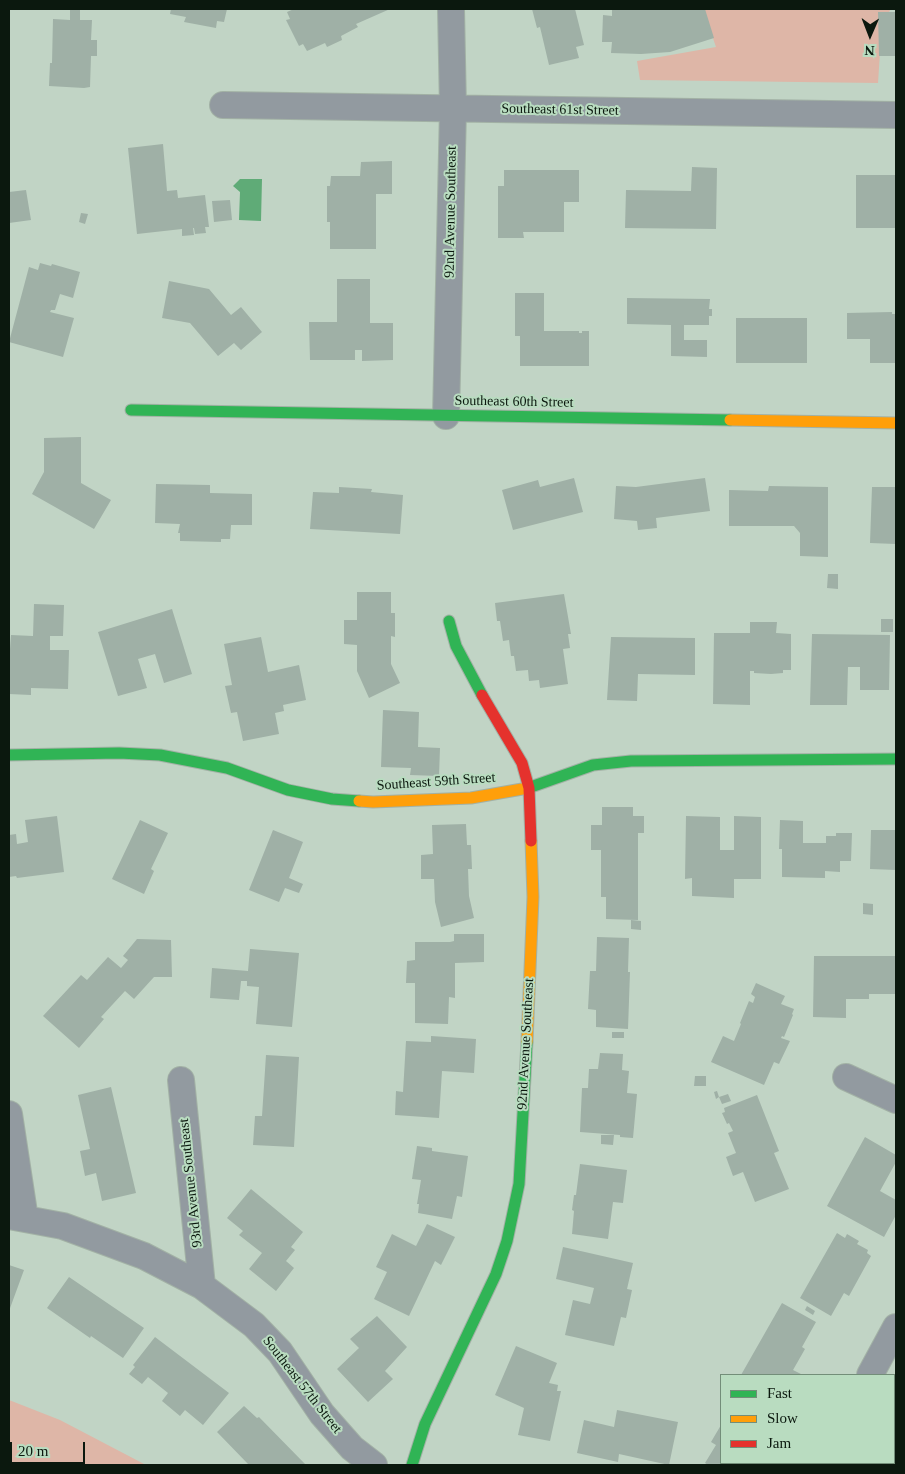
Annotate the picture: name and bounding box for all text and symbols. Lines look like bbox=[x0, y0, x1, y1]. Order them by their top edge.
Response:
north arrow bbox=[845, 10, 895, 60]
text: N bbox=[865, 43, 875, 58]
street label: Southeast 61st Street bbox=[501, 101, 619, 119]
street label: 92nd Avenue Southeast bbox=[441, 146, 461, 278]
street label: Southeast 60th Street bbox=[454, 393, 574, 411]
street label: Southeast 59th Street bbox=[376, 769, 496, 795]
street label: 92nd Avenue Southeast bbox=[514, 978, 538, 1110]
street label: 93rd Avenue Southeast bbox=[176, 1118, 206, 1248]
street label: Southeast 57th Street bbox=[259, 1333, 345, 1437]
legend bbox=[720, 1374, 895, 1464]
text: Fast bbox=[767, 1385, 792, 1401]
text: Slow bbox=[767, 1410, 798, 1426]
scale bar bbox=[12, 1432, 88, 1464]
text: Jam bbox=[767, 1435, 791, 1451]
text: 20 m bbox=[18, 1443, 48, 1459]

